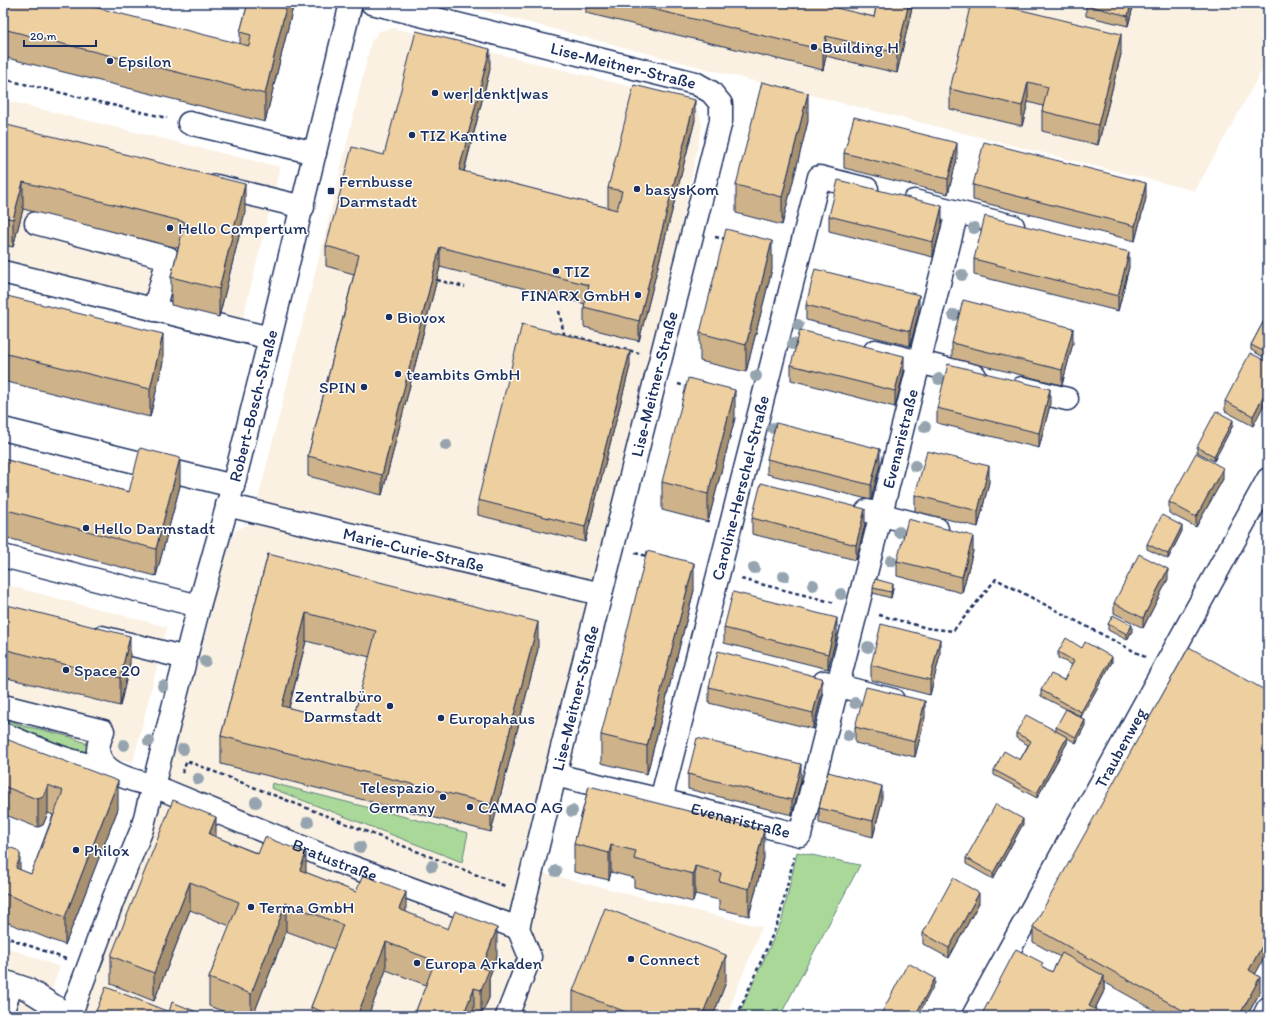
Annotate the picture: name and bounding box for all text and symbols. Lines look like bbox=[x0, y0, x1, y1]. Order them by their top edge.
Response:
scale bar bbox=[24, 22, 96, 48]
text: 20 m bbox=[30, 29, 57, 43]
place label: Building H bbox=[822, 37, 899, 57]
street label: Lise-Meitner-Straße bbox=[548, 38, 698, 93]
marker: Building H bbox=[809, 42, 819, 52]
place label: Epsilon bbox=[118, 51, 172, 71]
marker: Epsilon bbox=[105, 56, 115, 66]
place label: wer|denkt|was bbox=[443, 83, 549, 103]
marker: wer|denkt|was bbox=[430, 88, 440, 98]
place label: TIZ Kantine bbox=[420, 125, 507, 145]
marker: TIZ Kantine bbox=[407, 130, 417, 140]
place label: Fernbusse Darmstadt bbox=[339, 171, 417, 211]
place label: basysKom bbox=[645, 179, 719, 199]
marker: basysKom bbox=[632, 184, 642, 194]
marker: Fernbusse Darmstadt bbox=[326, 186, 336, 196]
place label: Hello Compertum bbox=[178, 218, 307, 238]
marker: Hello Compertum bbox=[165, 223, 175, 233]
place label: TIZ bbox=[564, 261, 590, 281]
marker: TIZ bbox=[551, 266, 561, 276]
place label: FINARX GmbH bbox=[521, 285, 630, 305]
marker: FINARX GmbH bbox=[633, 290, 643, 300]
place label: Biovox bbox=[397, 307, 446, 327]
street label: Lise-Meitner-Straße bbox=[626, 309, 682, 459]
marker: Biovox bbox=[384, 312, 394, 322]
street label: Robert-Bosch-Straße bbox=[224, 328, 282, 484]
place label: teambits GmbH bbox=[406, 364, 520, 384]
marker: teambits GmbH bbox=[393, 369, 403, 379]
place label: SPIN bbox=[319, 377, 356, 397]
marker: SPIN bbox=[359, 382, 369, 392]
street label: Evenaristraße bbox=[878, 387, 922, 490]
street label: Caroline-Herschel-Straße bbox=[707, 393, 773, 582]
place label: Hello Darmstadt bbox=[94, 518, 216, 538]
marker: Hello Darmstadt bbox=[81, 523, 91, 533]
street label: Marie-Curie-Straße bbox=[341, 523, 486, 576]
street label: Lise-Meitner-Straße bbox=[547, 623, 603, 773]
place label: Space 20 bbox=[74, 660, 140, 680]
marker: Space 20 bbox=[61, 665, 71, 675]
place label: Zentralbüro Darmstadt bbox=[295, 686, 382, 726]
marker: Zentralbüro Darmstadt bbox=[385, 701, 395, 711]
street label: Traubenweg bbox=[1090, 704, 1151, 791]
place label: Europahaus bbox=[449, 708, 535, 728]
marker: Europahaus bbox=[436, 713, 446, 723]
place label: Telespazio Germany bbox=[360, 777, 435, 817]
marker: Telespazio Germany bbox=[438, 792, 448, 802]
place label: CAMAO AG bbox=[478, 797, 563, 817]
street label: Evenaristraße bbox=[689, 798, 792, 842]
marker: CAMAO AG bbox=[465, 802, 475, 812]
street label: Bratustraße bbox=[289, 834, 380, 885]
place label: Philox bbox=[84, 840, 130, 860]
marker: Philox bbox=[71, 845, 81, 855]
place label: Terma GmbH bbox=[259, 897, 354, 917]
marker: Terma GmbH bbox=[246, 902, 256, 912]
place label: Connect bbox=[639, 949, 700, 969]
place label: Europa Arkaden bbox=[425, 953, 543, 973]
marker: Connect bbox=[626, 954, 636, 964]
marker: Europa Arkaden bbox=[412, 958, 422, 968]

